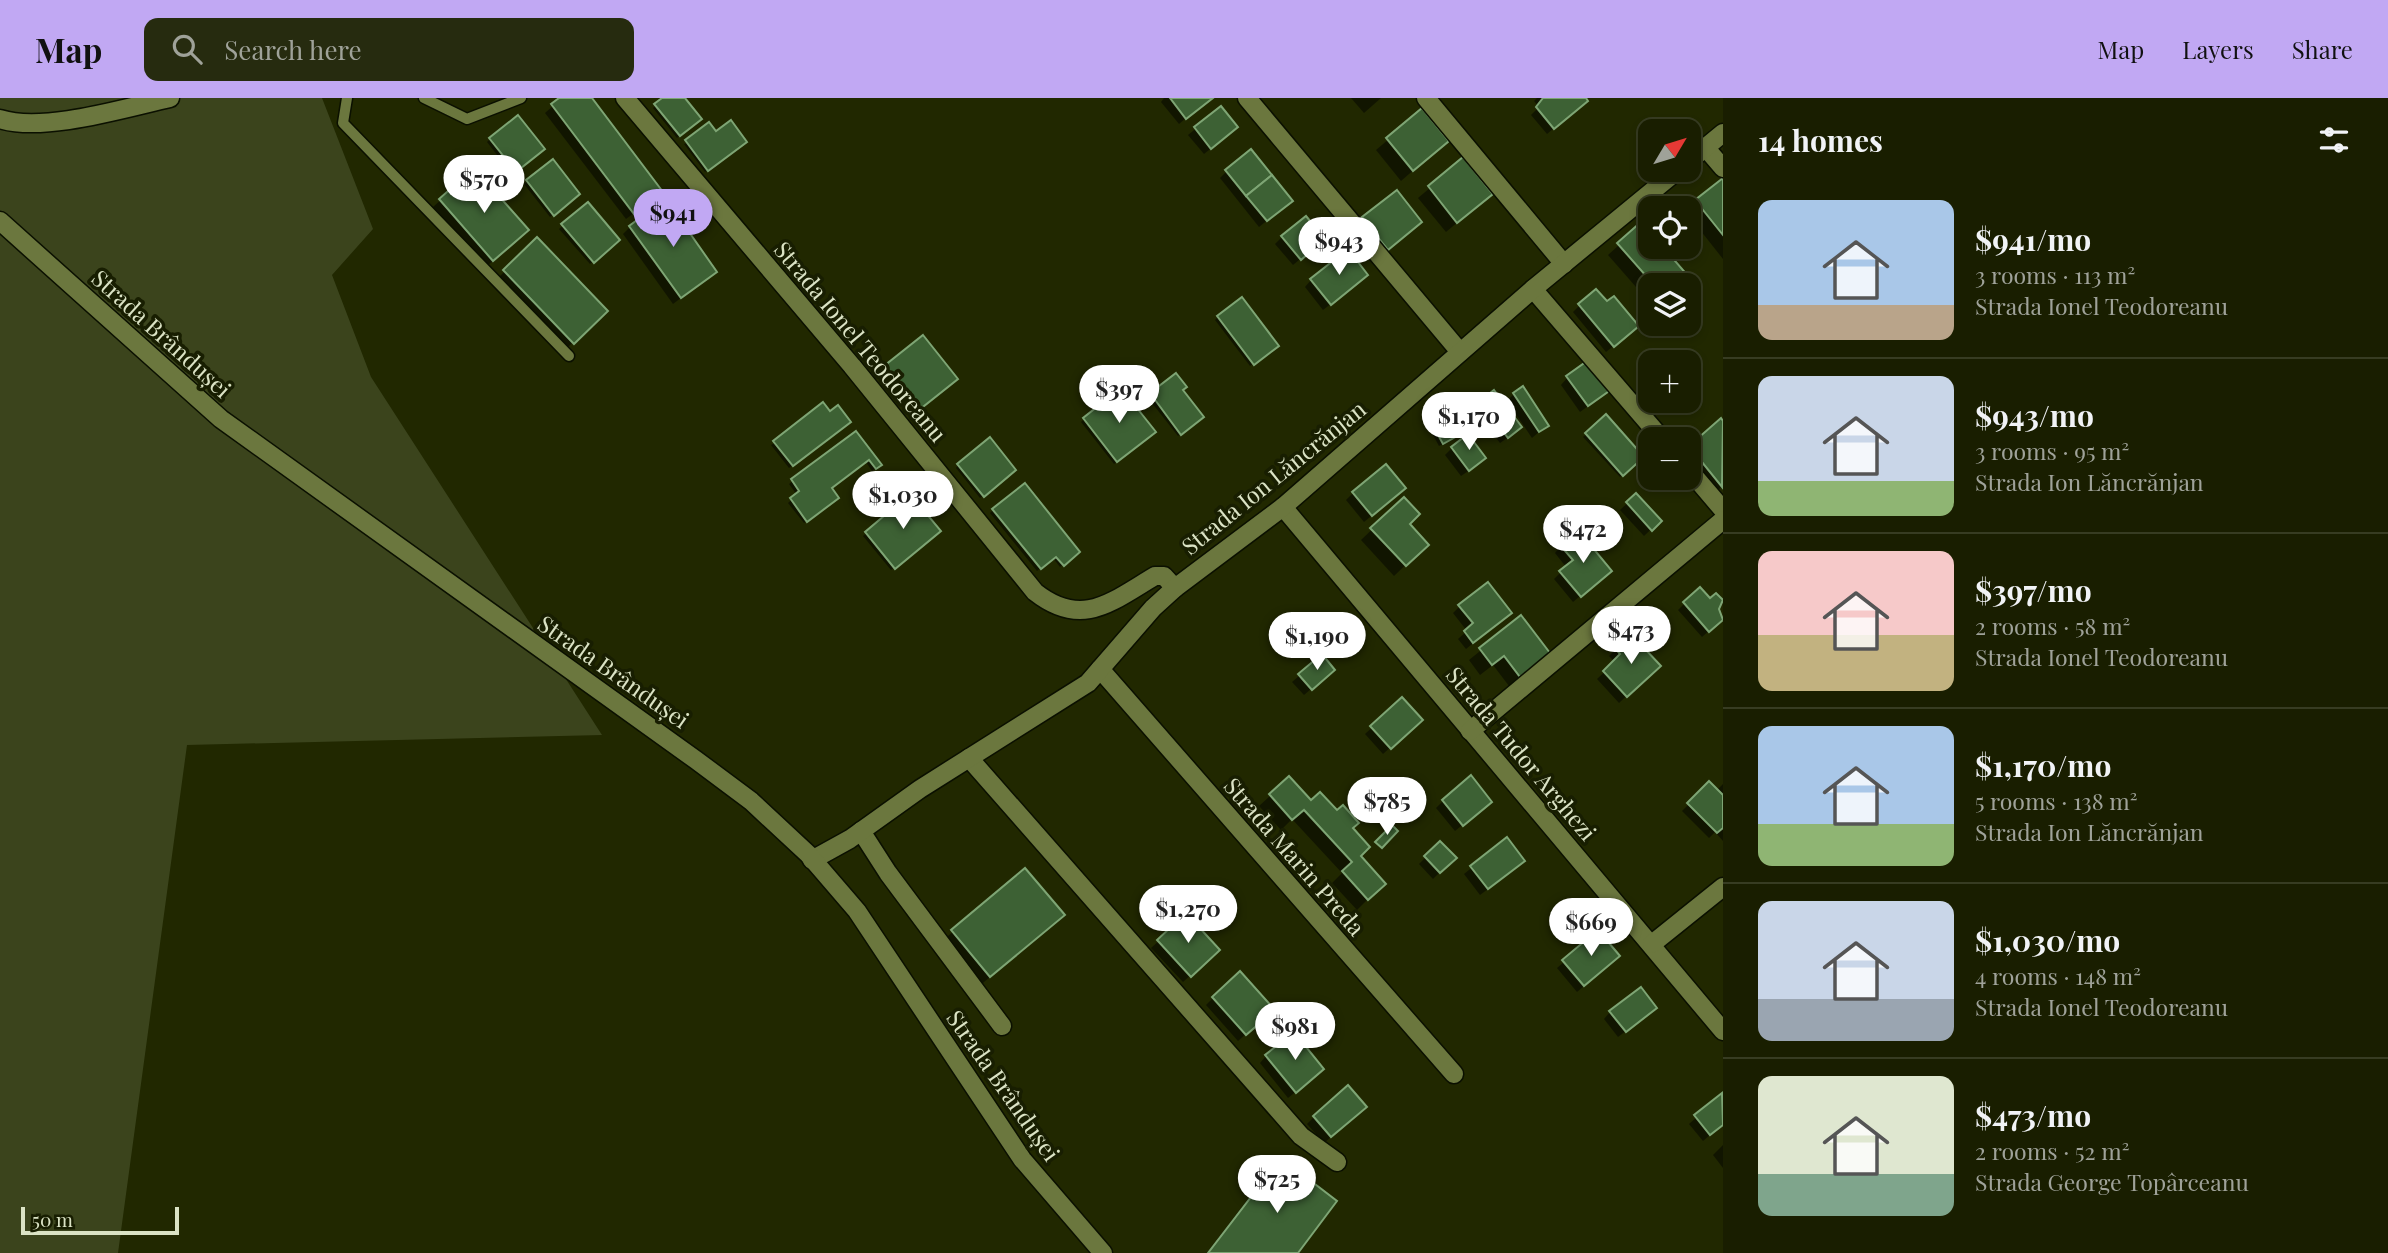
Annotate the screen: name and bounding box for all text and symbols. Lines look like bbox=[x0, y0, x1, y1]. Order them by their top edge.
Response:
search box bbox=[144, 18, 634, 81]
text: Map bbox=[35, 27, 102, 71]
icon: search bbox=[168, 30, 206, 68]
text: Search here bbox=[224, 32, 362, 67]
text: Map bbox=[2098, 33, 2144, 65]
text: Layers bbox=[2182, 33, 2254, 65]
text: Share bbox=[2292, 33, 2353, 65]
north arrow bbox=[1638, 119, 1701, 182]
map controls bbox=[1638, 119, 1701, 490]
text: 14 homes bbox=[1758, 120, 1883, 160]
icon: filters bbox=[2315, 121, 2353, 159]
pin: $570 bbox=[443, 156, 525, 215]
text: $570 bbox=[459, 162, 509, 193]
pin: $941 bbox=[632, 190, 714, 249]
text: $941 bbox=[650, 196, 696, 227]
button: locate bbox=[1638, 196, 1701, 259]
pin: $943 bbox=[1298, 218, 1380, 277]
text: $941/mo bbox=[1975, 219, 2091, 259]
text: $943 bbox=[1315, 224, 1363, 255]
icon: home bbox=[1814, 228, 1898, 312]
street label: Strada Ionel Teodoreanu bbox=[768, 234, 954, 448]
text: 3 rooms · 113 m² bbox=[1975, 259, 2135, 290]
street label: Strada Brândușei bbox=[86, 262, 239, 404]
button: layers bbox=[1638, 273, 1701, 336]
text: Strada Ionel Teodoreanu bbox=[1975, 290, 2228, 321]
button: + bbox=[1638, 350, 1701, 413]
pin: $397 bbox=[1078, 366, 1160, 425]
text: $397 bbox=[1095, 372, 1143, 403]
pin: $1,170 bbox=[1412, 392, 1526, 452]
street label: Strada Ion Lăncrănjan bbox=[1174, 393, 1372, 561]
text: $943/mo bbox=[1975, 395, 2094, 435]
text: $1,170 bbox=[1438, 399, 1500, 430]
icon: home bbox=[1814, 404, 1898, 488]
button: − bbox=[1638, 427, 1701, 490]
text: 3 rooms · 95 m² bbox=[1975, 435, 2129, 466]
text: Strada Ion Lăncrănjan bbox=[1975, 466, 2204, 497]
pin: $1,030 bbox=[846, 472, 960, 531]
text: $1,030 bbox=[868, 478, 938, 509]
pin: $472 bbox=[1542, 505, 1624, 565]
text: $472 bbox=[1559, 512, 1607, 543]
text: $397/mo bbox=[1975, 570, 2092, 610]
icon: home bbox=[1814, 579, 1898, 663]
pin: $473 bbox=[1590, 606, 1672, 666]
street label: Strada Brândușei bbox=[532, 607, 696, 735]
text: 2 rooms · 58 m² bbox=[1975, 610, 2130, 641]
pin: $1,190 bbox=[1260, 612, 1374, 672]
text: $473 bbox=[1608, 613, 1654, 644]
text: $1,190 bbox=[1285, 619, 1349, 650]
text: Strada Ionel Teodoreanu bbox=[1975, 641, 2228, 672]
street label: Strada Tudor Arghezi bbox=[1440, 659, 1604, 847]
text: $1,170/mo bbox=[1975, 745, 2111, 785]
icon: home bbox=[1814, 754, 1898, 838]
street label: Strada Marin Preda bbox=[1218, 770, 1373, 942]
pin: $785 bbox=[1346, 778, 1428, 837]
text: $785 bbox=[1363, 784, 1411, 815]
text: 5 rooms · 138 m² bbox=[1975, 785, 2138, 816]
text: Strada Ion Lăncrănjan bbox=[1975, 816, 2204, 847]
pin: $1,270 bbox=[1131, 886, 1245, 945]
text: $1,270 bbox=[1155, 892, 1221, 923]
pin: $669 bbox=[1550, 898, 1632, 958]
text: $669 bbox=[1565, 905, 1617, 936]
text: $1,030/mo bbox=[1975, 920, 2120, 960]
icon: home bbox=[1814, 929, 1898, 1013]
text: 4 rooms · 148 m² bbox=[1975, 960, 2141, 991]
text: Strada Ionel Teodoreanu bbox=[1975, 991, 2228, 1022]
pin: $981 bbox=[1254, 1002, 1336, 1062]
street label: Strada Brândușei bbox=[940, 1003, 1068, 1167]
text: $981 bbox=[1271, 1009, 1319, 1040]
text: $473/mo bbox=[1975, 1095, 2091, 1135]
icon: home bbox=[1814, 1104, 1898, 1188]
text: 2 rooms · 52 m² bbox=[1975, 1135, 2129, 1166]
pin: $725 bbox=[1236, 1156, 1318, 1215]
text: $725 bbox=[1254, 1162, 1300, 1193]
text: Strada George Topârceanu bbox=[1975, 1166, 2249, 1197]
scale bar bbox=[21, 1204, 178, 1236]
text: 50 m bbox=[32, 1206, 73, 1232]

